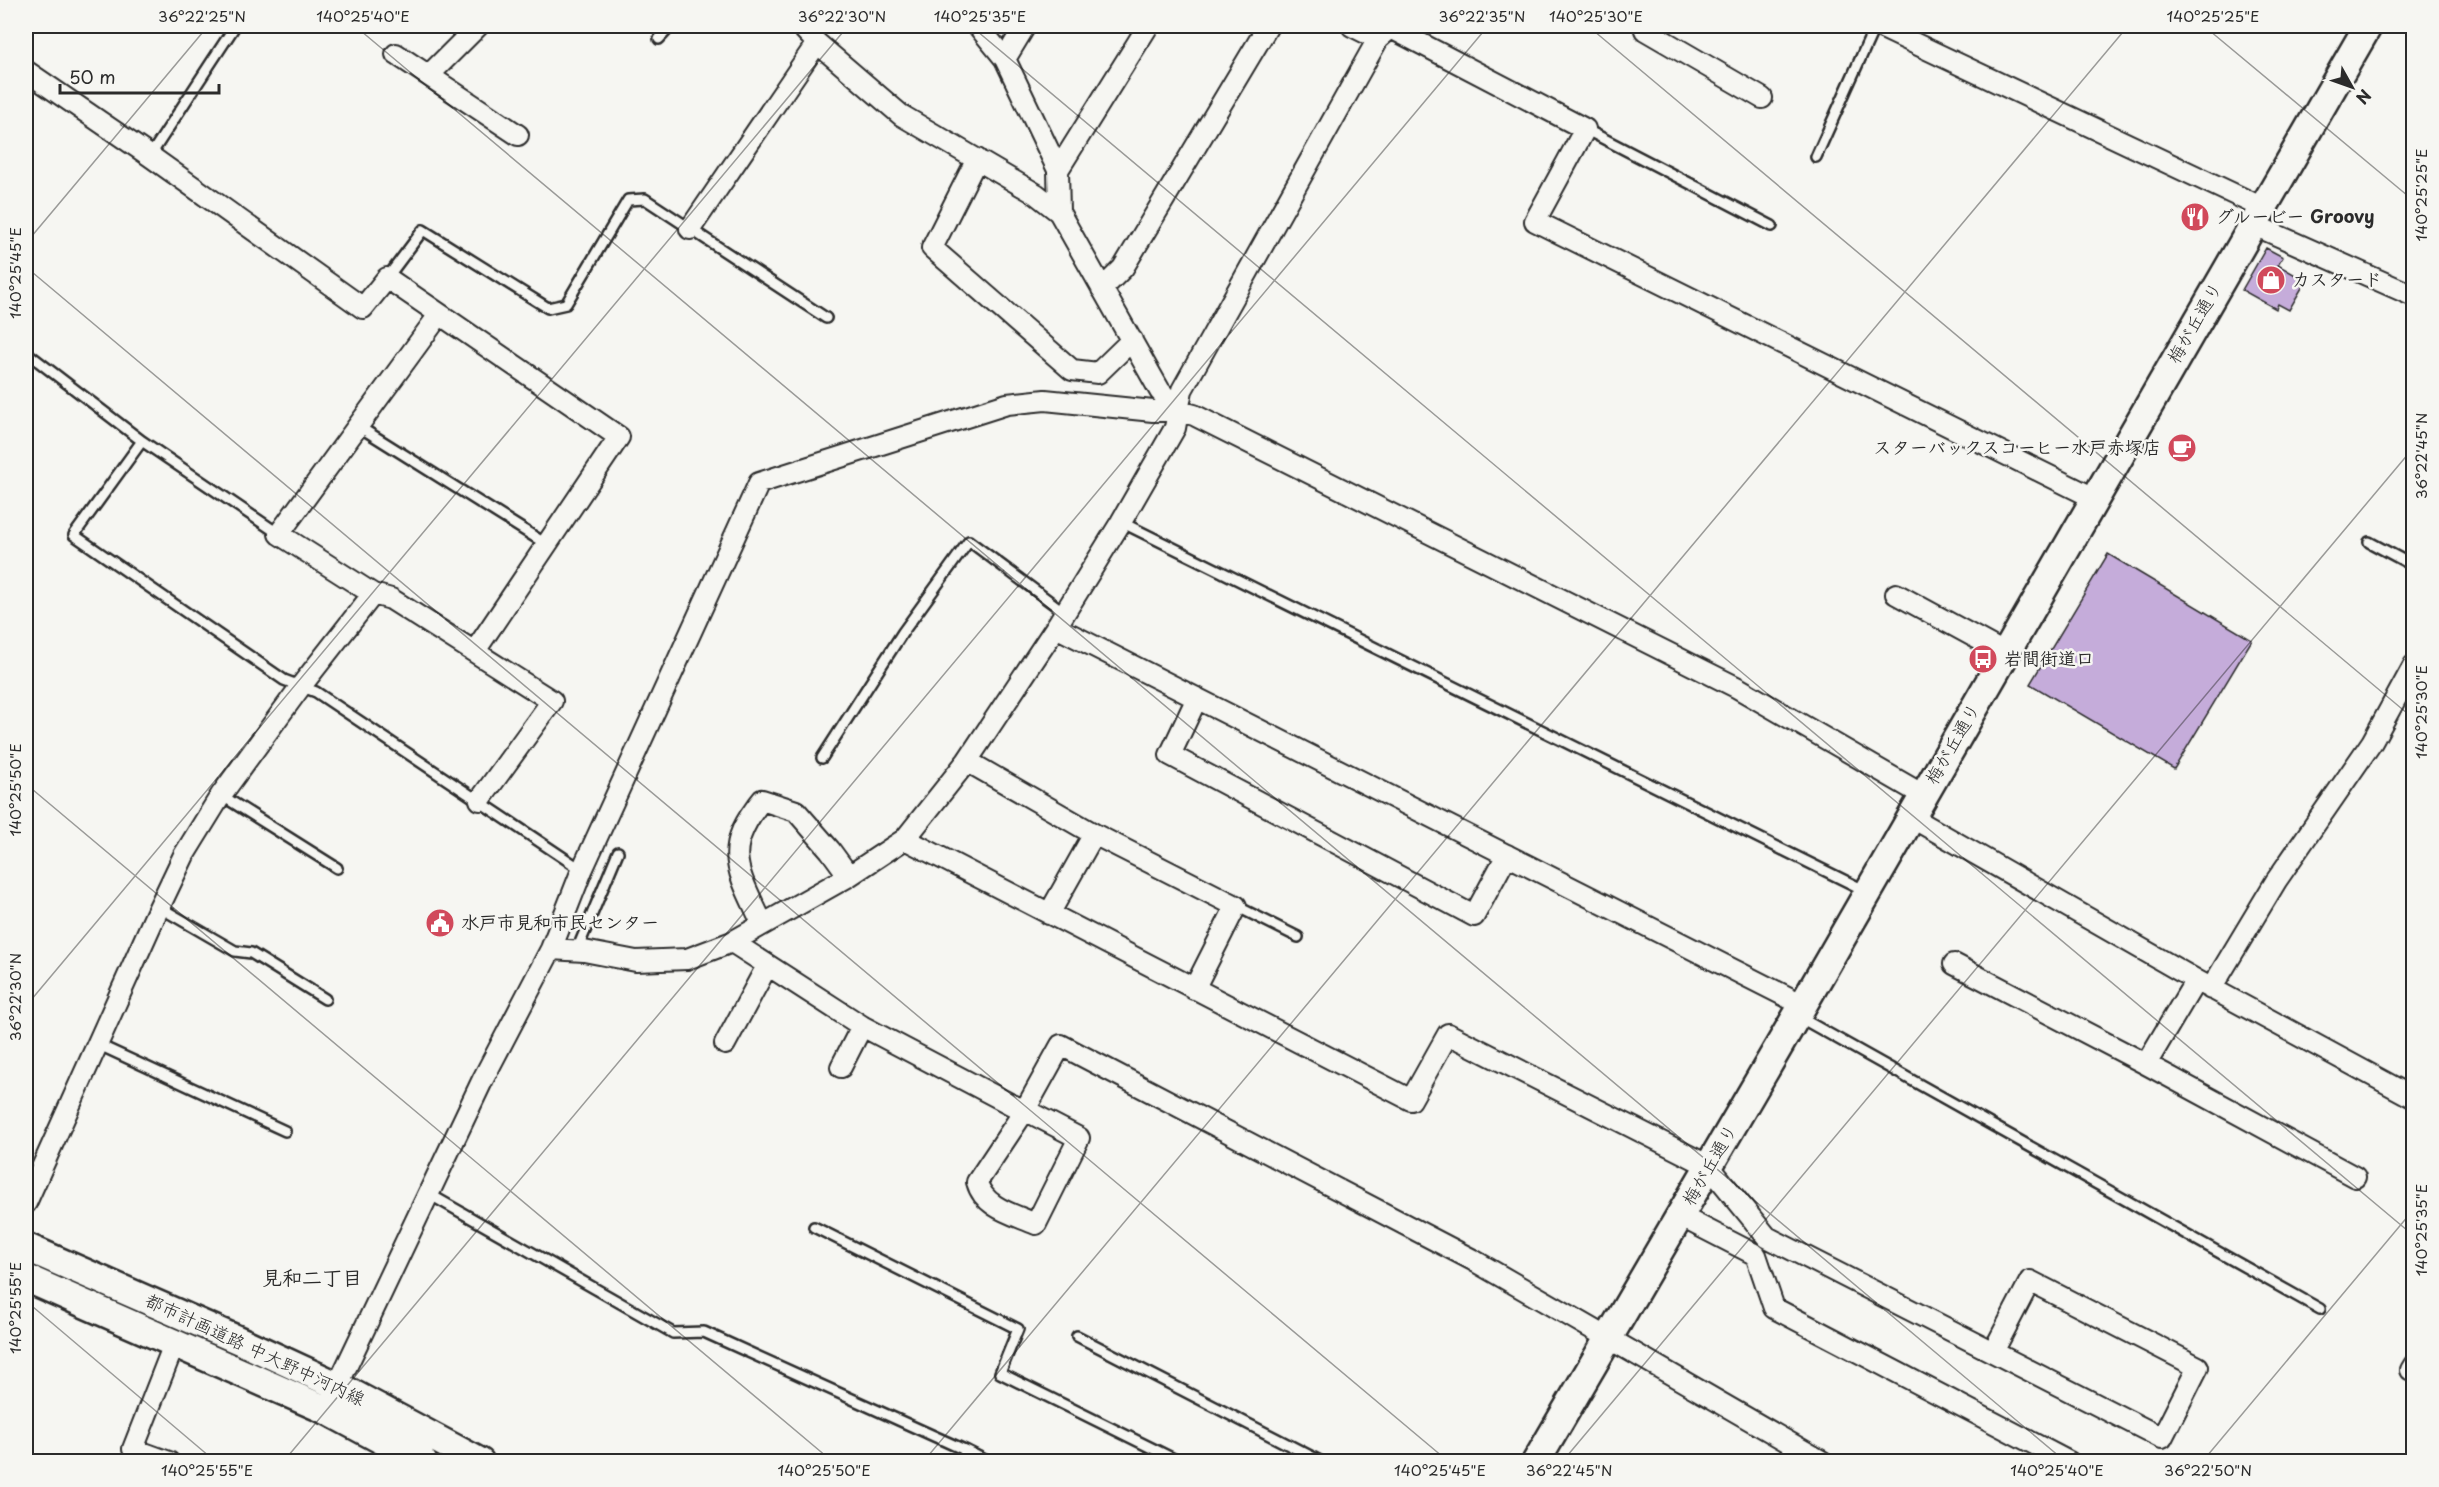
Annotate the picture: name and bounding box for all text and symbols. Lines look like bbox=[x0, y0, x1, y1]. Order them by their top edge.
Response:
text: 36°22'25"N bbox=[158, 4, 246, 27]
text: 140°25'40"E bbox=[316, 4, 410, 27]
text: 36°22'30"N bbox=[798, 4, 886, 27]
text: 140°25'35"E bbox=[934, 4, 1026, 27]
text: 36°22'35"N bbox=[1438, 4, 1526, 27]
text: 140°25'30"E bbox=[1549, 4, 1643, 27]
text: 140°25'25"E bbox=[2166, 4, 2260, 27]
scale bar bbox=[60, 57, 219, 95]
north arrow bbox=[2322, 57, 2382, 117]
text: 50 m bbox=[69, 63, 116, 90]
text: N bbox=[2351, 85, 2378, 110]
text: 140°25'25"E bbox=[2409, 148, 2432, 242]
restaurant icon: グルービー Groovy bbox=[2179, 201, 2211, 233]
place label: グルービー Groovy bbox=[2216, 202, 2374, 229]
text: 140°25'45"E bbox=[3, 227, 26, 319]
shop icon: カスタード bbox=[2255, 264, 2287, 296]
place label: カスタード bbox=[2292, 265, 2382, 292]
street label: 梅が丘通り bbox=[2160, 277, 2228, 368]
text: 36°22'45"N bbox=[2409, 413, 2432, 499]
cafe icon: スターバックスコーヒー水戸赤塚店 bbox=[2166, 432, 2198, 464]
place label: スターバックスコーヒー水戸赤塚店 bbox=[1873, 433, 2161, 460]
bus stop icon: 岩間街道口 bbox=[1967, 643, 1999, 675]
place label: 岩間街道口 bbox=[2004, 644, 2094, 671]
text: 140°25'30"E bbox=[2409, 665, 2432, 759]
street label: 梅が丘通り bbox=[1918, 698, 1986, 789]
text: 140°25'50"E bbox=[3, 743, 26, 837]
public building icon: 水戸市見和市民センター bbox=[424, 907, 456, 939]
place label: 水戸市見和市民センター bbox=[461, 908, 659, 935]
text: 36°22'30"N bbox=[3, 953, 26, 1041]
street label: 梅が丘通り bbox=[1675, 1119, 1743, 1210]
text: 140°25'35"E bbox=[2409, 1184, 2432, 1276]
text: 140°25'55"E bbox=[3, 1262, 26, 1354]
district label: 見和二丁目 bbox=[262, 1262, 362, 1292]
street label: 都市計画道路 中大野中河内線 bbox=[141, 1286, 370, 1412]
text: 140°25'55"E bbox=[161, 1458, 253, 1481]
text: 140°25'50"E bbox=[777, 1458, 871, 1481]
text: 140°25'45"E bbox=[1394, 1458, 1486, 1481]
text: 36°22'45"N bbox=[1526, 1458, 1612, 1481]
text: 140°25'40"E bbox=[2010, 1458, 2104, 1481]
text: 36°22'50"N bbox=[2164, 1458, 2252, 1481]

